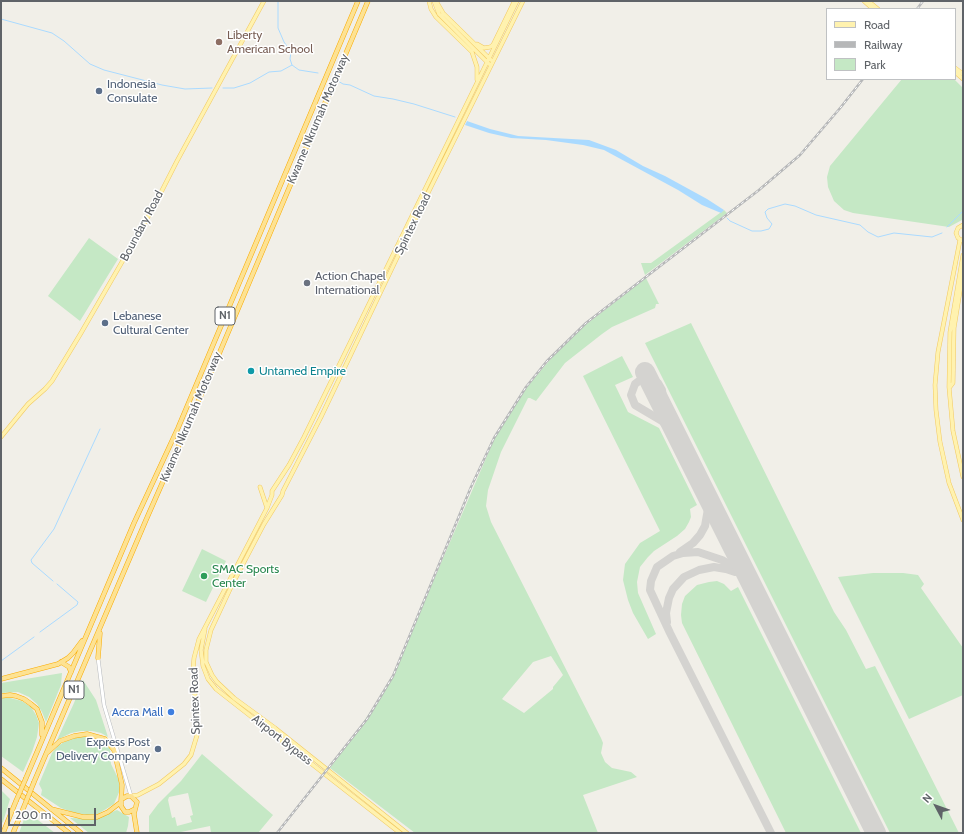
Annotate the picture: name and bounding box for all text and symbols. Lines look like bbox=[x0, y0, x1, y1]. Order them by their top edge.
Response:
legend bbox=[826, 8, 956, 80]
text: Road bbox=[864, 17, 890, 32]
place label: Liberty American School bbox=[227, 28, 313, 56]
marker: Liberty American School bbox=[214, 37, 224, 47]
text: Railway bbox=[864, 37, 902, 52]
street label: Kwame Nkrumah Motorway bbox=[284, 52, 352, 186]
text: Park bbox=[864, 57, 886, 72]
place label: Indonesia Consulate bbox=[107, 77, 157, 105]
marker: Indonesia Consulate bbox=[94, 86, 104, 96]
street label: Boundary Road bbox=[117, 188, 167, 264]
street label: Spintex Road bbox=[392, 191, 434, 257]
place label: Action Chapel International bbox=[315, 269, 386, 297]
marker: Action Chapel International bbox=[302, 278, 312, 288]
road number: N1 bbox=[215, 307, 235, 325]
place label: Lebanese Cultural Center bbox=[113, 309, 189, 337]
marker: Lebanese Cultural Center bbox=[100, 318, 110, 328]
street label: Kwame Nkrumah Motorway bbox=[157, 350, 225, 484]
place label: Untamed Empire bbox=[259, 364, 346, 378]
marker: Untamed Empire bbox=[246, 366, 256, 376]
place label: SMAC Sports Center bbox=[212, 562, 279, 590]
marker: SMAC Sports Center bbox=[199, 571, 209, 581]
street label: Spintex Road bbox=[187, 667, 203, 735]
road number: N1 bbox=[64, 681, 84, 699]
place label: Accra Mall bbox=[112, 705, 163, 719]
marker: Accra Mall bbox=[166, 707, 176, 717]
street label: Airport Bypass bbox=[249, 712, 315, 768]
place label: Express Post Delivery Company bbox=[56, 735, 150, 763]
marker: Express Post Delivery Company bbox=[153, 744, 163, 754]
north arrow bbox=[916, 786, 956, 826]
text: N bbox=[919, 791, 935, 806]
scale bar bbox=[10, 800, 98, 826]
text: 200 m bbox=[15, 807, 51, 822]

